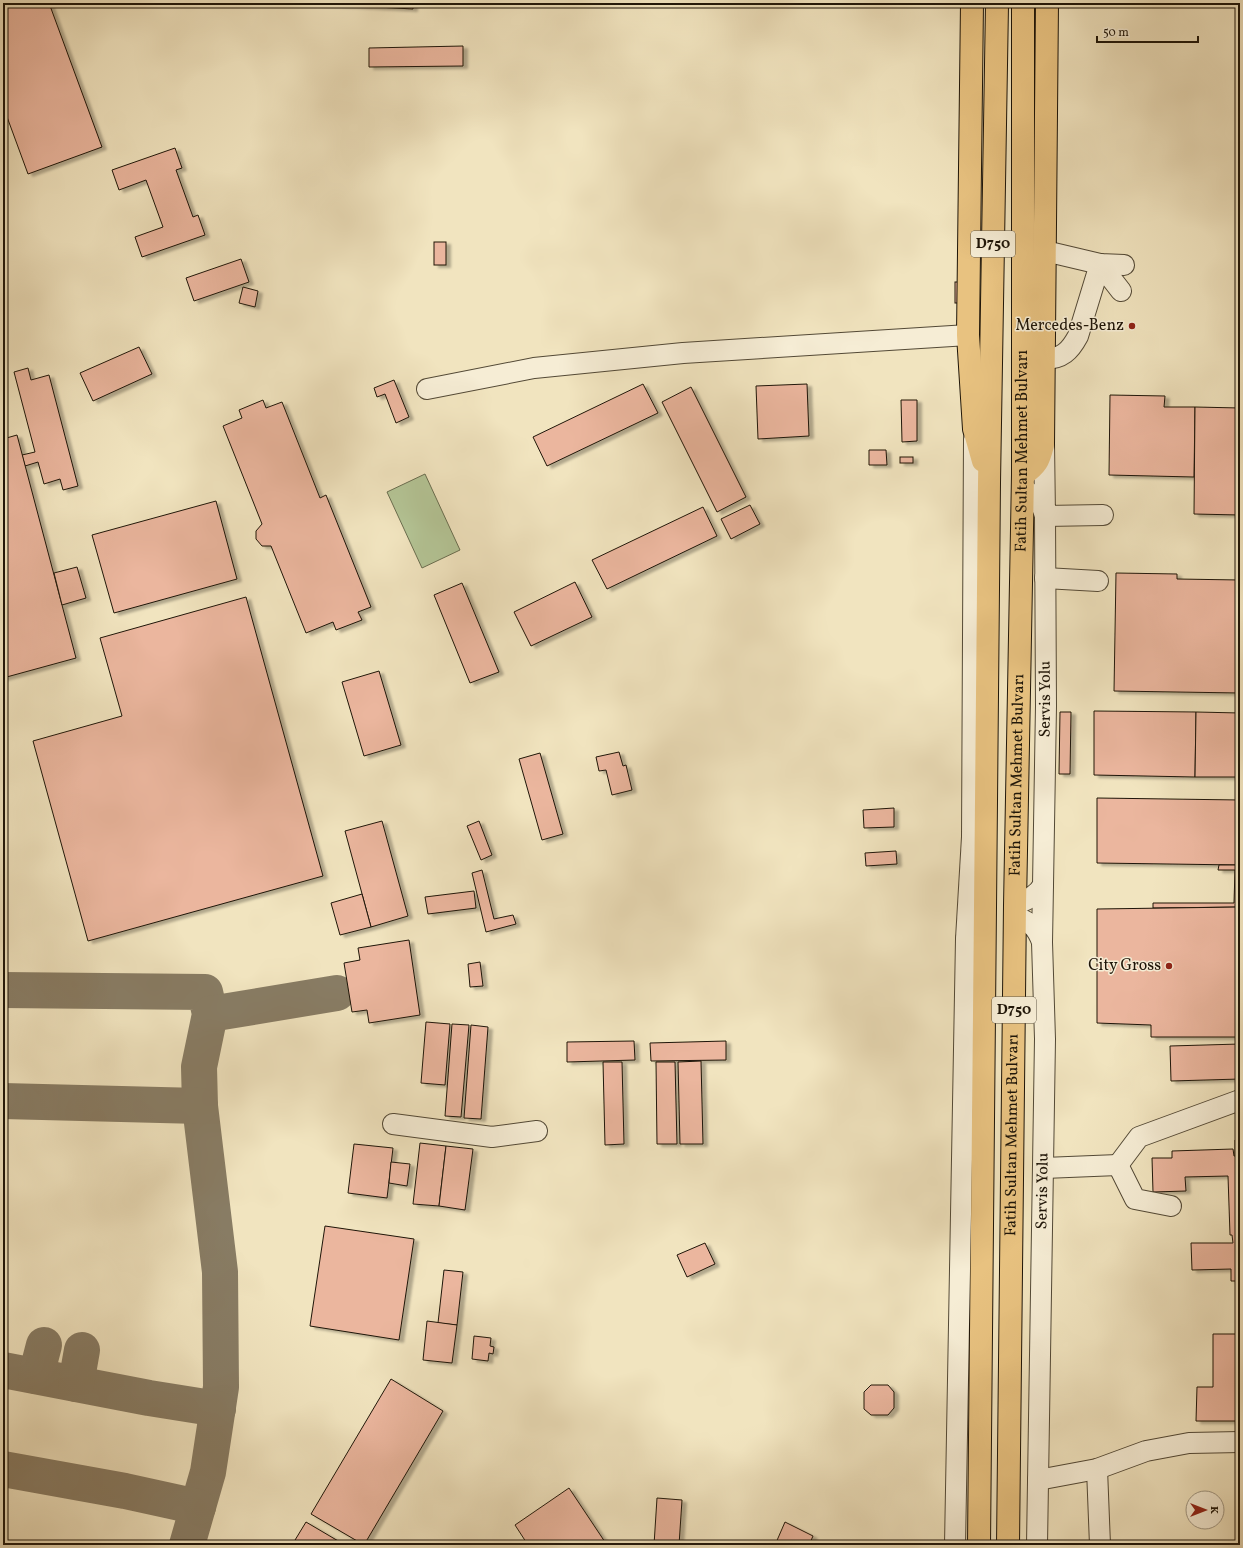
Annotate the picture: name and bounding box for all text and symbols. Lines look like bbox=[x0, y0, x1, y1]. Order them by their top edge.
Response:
scale bar bbox=[1097, 18, 1198, 44]
text: 50 m bbox=[1103, 25, 1129, 41]
road number: D750 bbox=[971, 231, 1015, 257]
place label: Mercedes-Benz bbox=[1016, 315, 1124, 337]
marker: Mercedes-Benz bbox=[1127, 321, 1137, 331]
street label: Fatih Sultan Mehmet Bulvarı bbox=[1011, 350, 1034, 552]
street label: Servis Yolu bbox=[1034, 661, 1057, 738]
street label: Fatih Sultan Mehmet Bulvarı bbox=[1005, 674, 1030, 876]
place label: City Gross bbox=[1088, 955, 1161, 977]
marker: City Gross bbox=[1164, 961, 1174, 971]
road number: D750 bbox=[992, 997, 1036, 1023]
street label: Fatih Sultan Mehmet Bulvarı bbox=[1000, 1034, 1025, 1236]
street label: Servis Yolu bbox=[1031, 1152, 1055, 1230]
north arrow bbox=[1185, 1490, 1225, 1530]
text: K bbox=[1206, 1506, 1221, 1514]

